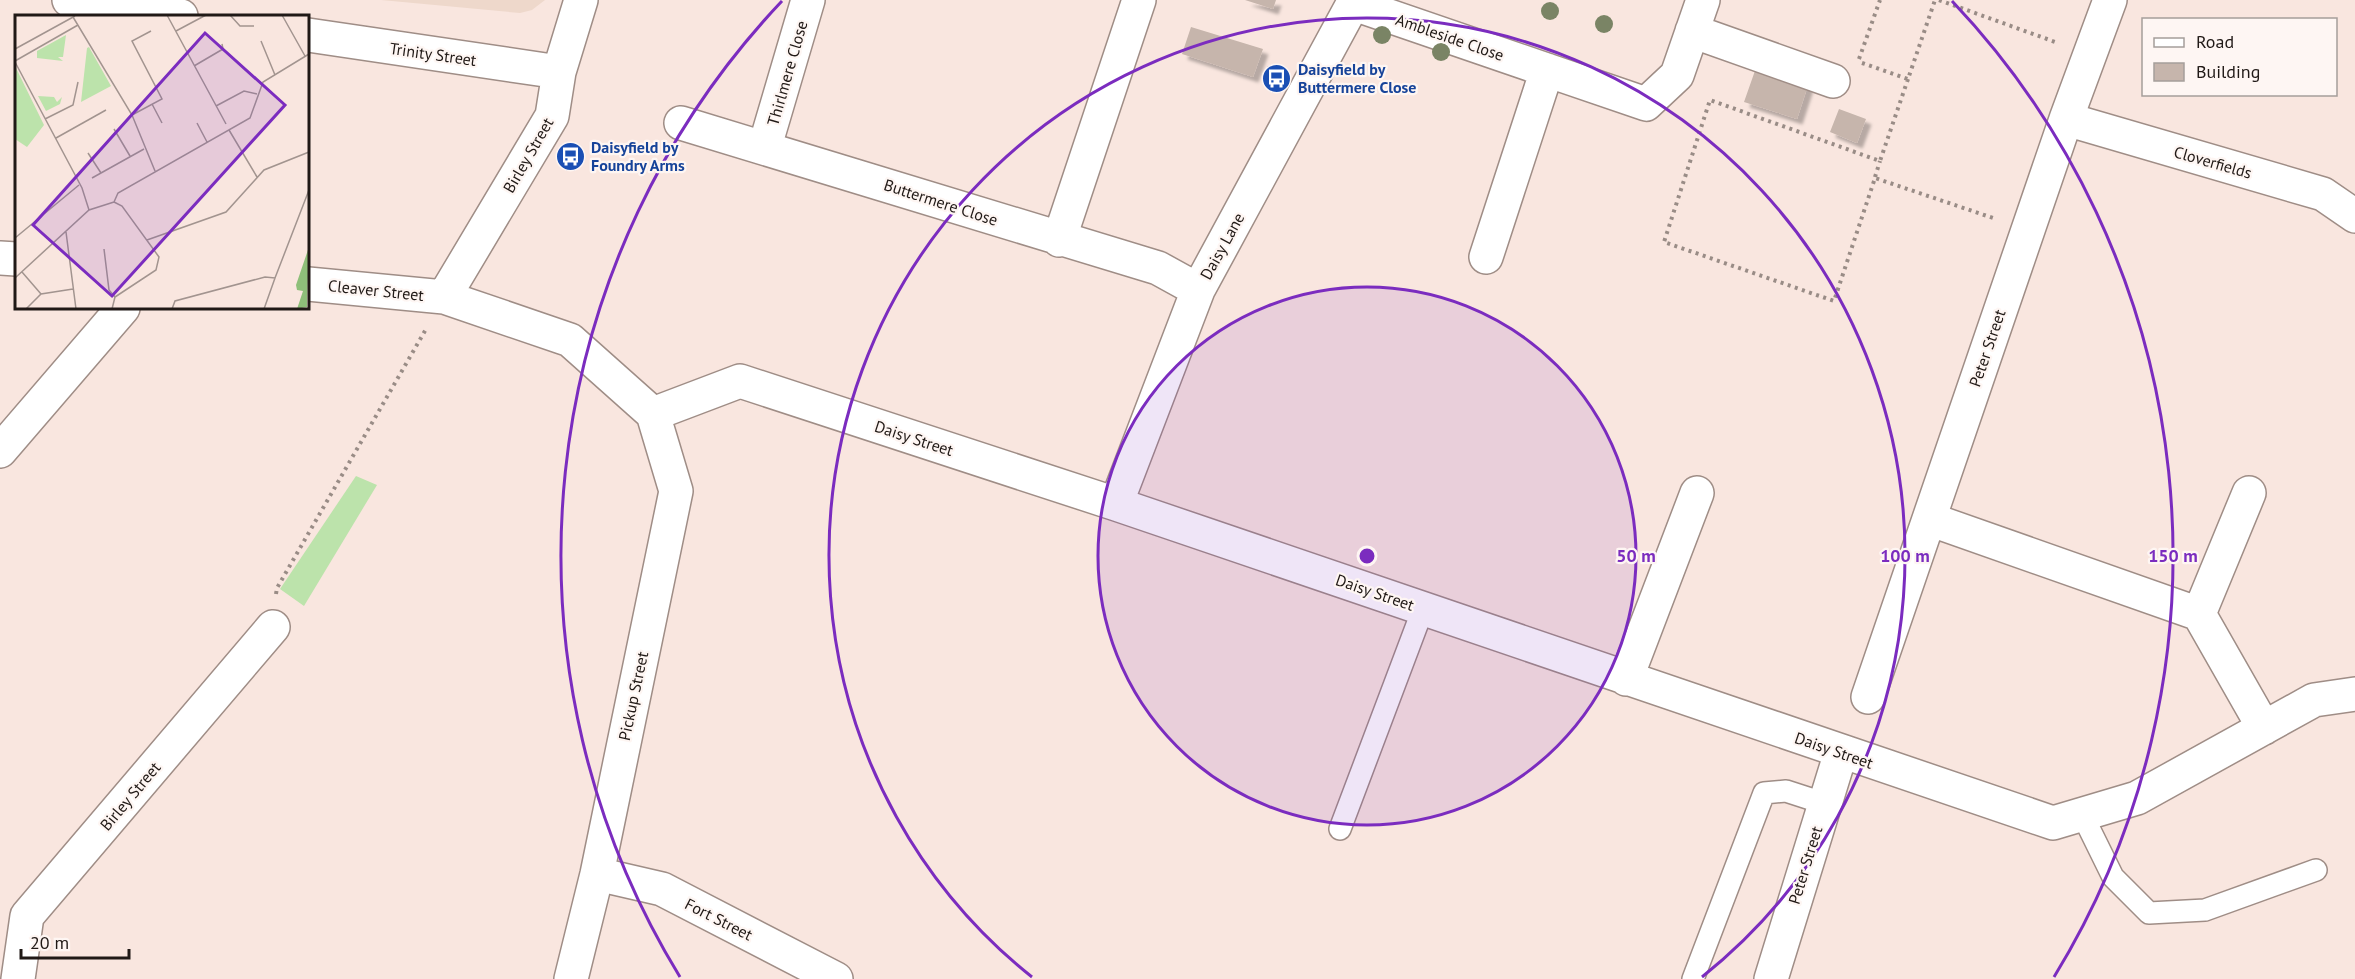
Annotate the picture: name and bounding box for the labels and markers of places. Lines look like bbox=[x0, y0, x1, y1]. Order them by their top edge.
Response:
place label: Daisyfield by Buttermere Close bbox=[1298, 59, 1417, 97]
bus stop icon: Daisyfield by Buttermere Close bbox=[1261, 62, 1293, 94]
place label: Daisyfield by Foundry Arms bbox=[591, 137, 685, 175]
bus stop icon: Daisyfield by Foundry Arms bbox=[554, 140, 586, 172]
centre of rings bbox=[1357, 546, 1377, 566]

